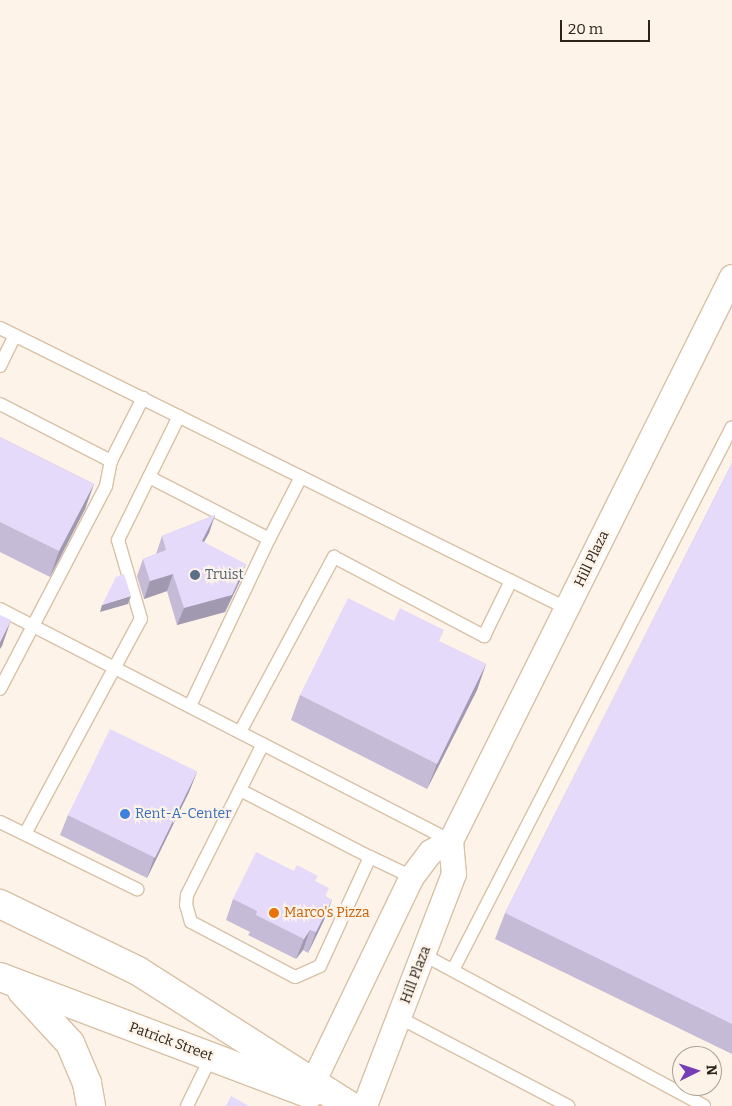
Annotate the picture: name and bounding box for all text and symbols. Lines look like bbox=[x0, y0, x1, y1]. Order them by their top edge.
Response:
scale bar bbox=[562, 10, 652, 42]
text: 20 m bbox=[568, 20, 603, 38]
street label: Hill Plaza bbox=[571, 528, 613, 590]
place label: Truist bbox=[205, 567, 244, 583]
marker: Truist bbox=[189, 569, 201, 581]
place label: Rent-A-Center bbox=[135, 806, 231, 822]
marker: Rent-A-Center bbox=[119, 808, 131, 820]
place label: Marco's Pizza bbox=[284, 905, 370, 921]
marker: Marco's Pizza bbox=[268, 907, 280, 919]
street label: Hill Plaza bbox=[397, 944, 435, 1006]
street label: Patrick Street bbox=[127, 1019, 215, 1065]
north arrow bbox=[672, 1046, 722, 1096]
text: N bbox=[703, 1064, 720, 1076]

